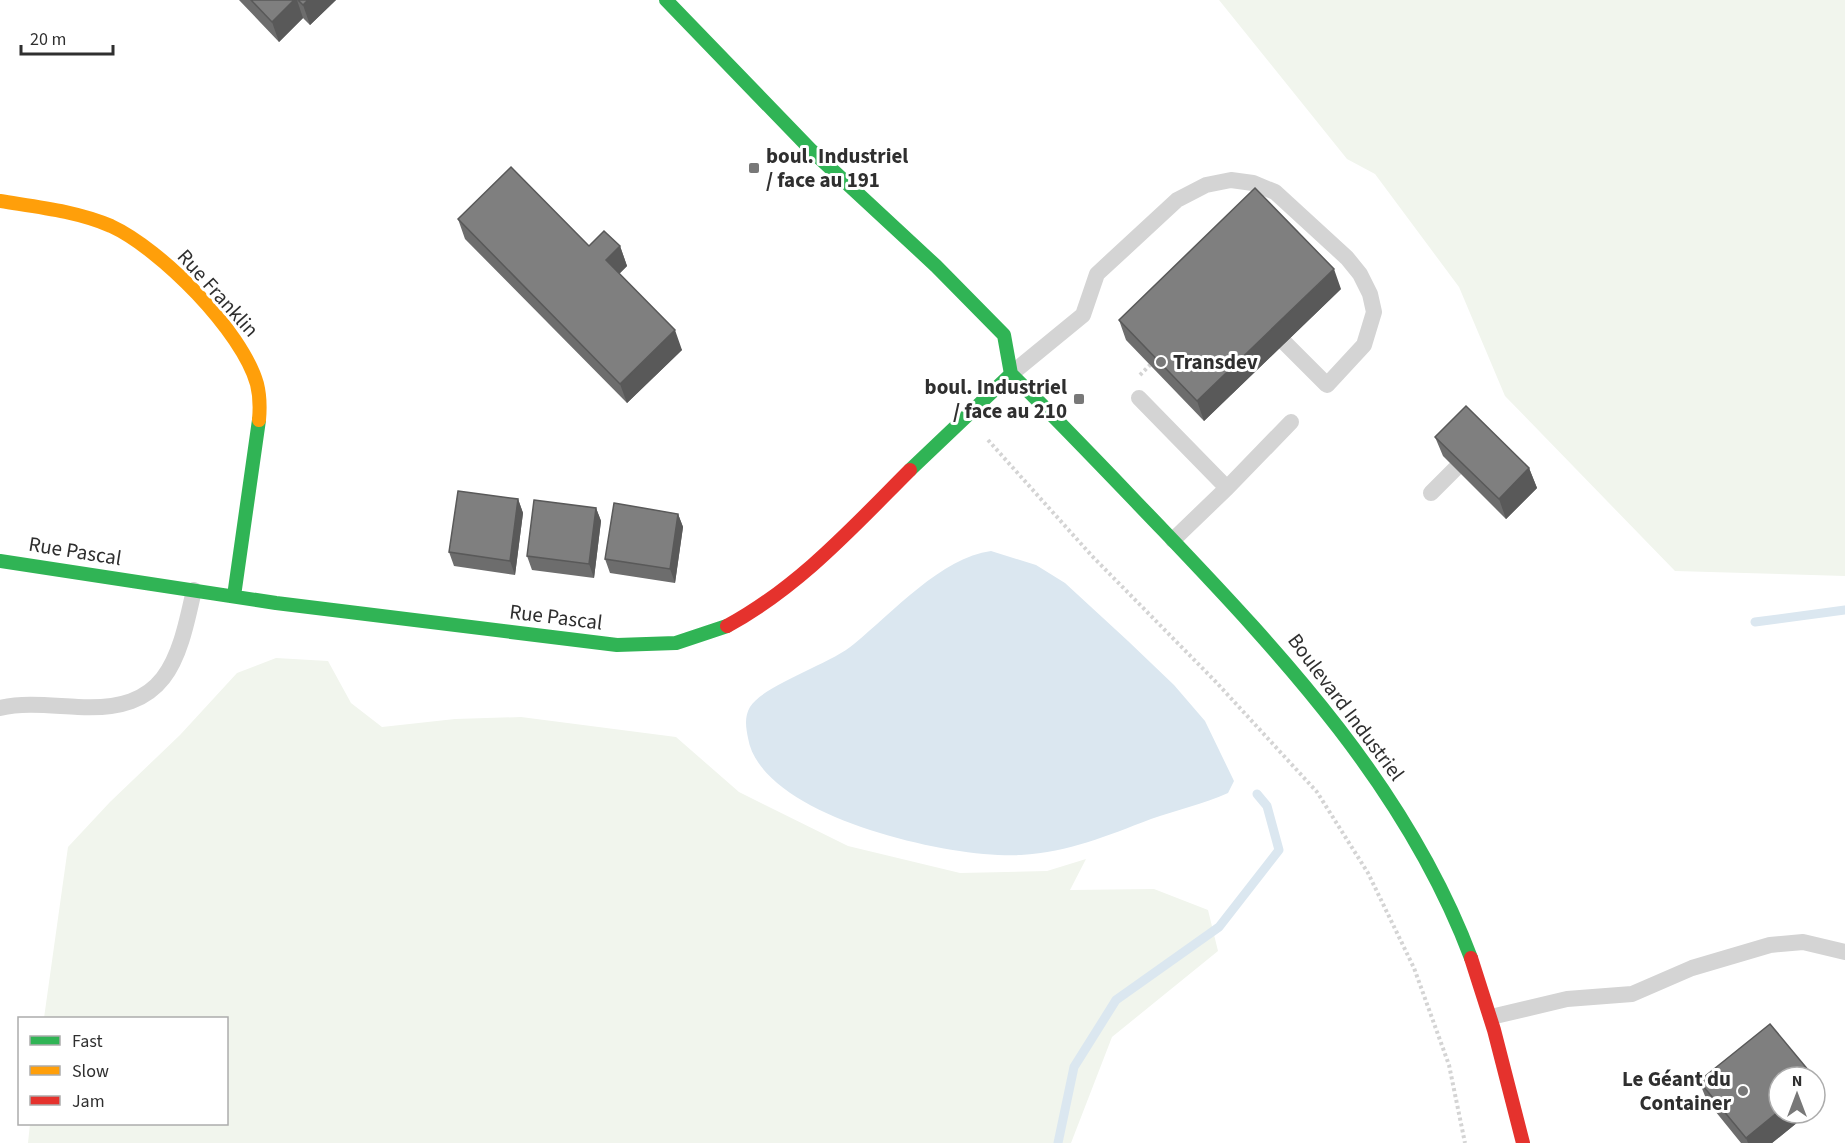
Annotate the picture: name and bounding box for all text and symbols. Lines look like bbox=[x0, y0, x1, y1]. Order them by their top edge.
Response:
scale bar bbox=[21, 18, 112, 56]
text: 20 m bbox=[30, 27, 66, 52]
place label: boul. Industriel / face au 191 bbox=[766, 141, 908, 195]
marker: boul. Industriel / face au 191 bbox=[747, 161, 761, 175]
street label: Rue Franklin bbox=[170, 242, 266, 344]
place label: Transdev bbox=[1173, 347, 1258, 377]
marker: Transdev bbox=[1154, 355, 1168, 369]
place label: boul. Industriel / face au 210 bbox=[925, 372, 1067, 426]
marker: boul. Industriel / face au 210 bbox=[1072, 392, 1086, 406]
street label: Rue Pascal bbox=[26, 529, 124, 573]
street label: Rue Pascal bbox=[508, 596, 604, 638]
street label: Boulevard Industriel bbox=[1281, 627, 1411, 787]
legend bbox=[18, 1017, 228, 1125]
text: Fast bbox=[72, 1029, 103, 1054]
text: Slow bbox=[72, 1059, 109, 1084]
place label: Le Géant du Container bbox=[1622, 1064, 1732, 1118]
north arrow bbox=[1767, 1065, 1827, 1125]
text: N bbox=[1792, 1070, 1802, 1092]
marker: Le Géant du Container bbox=[1736, 1084, 1750, 1098]
text: Jam bbox=[72, 1089, 105, 1114]

